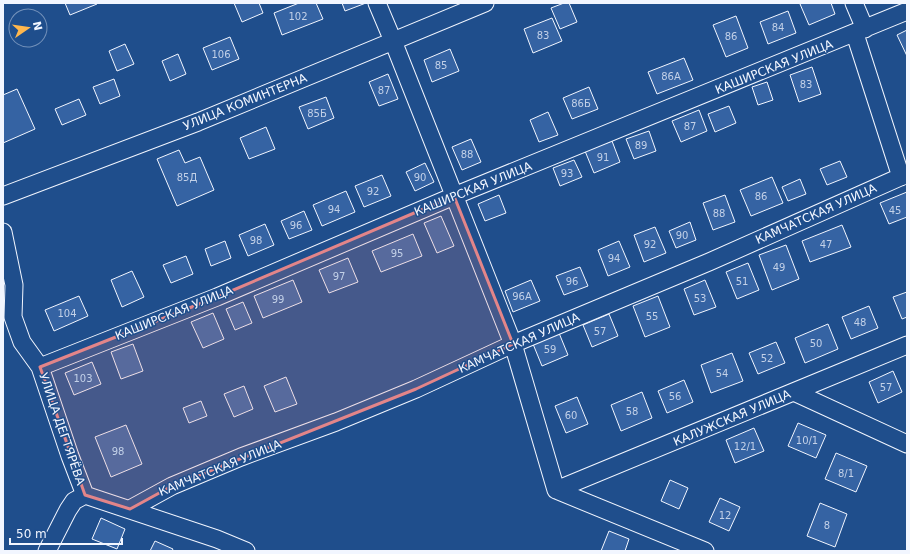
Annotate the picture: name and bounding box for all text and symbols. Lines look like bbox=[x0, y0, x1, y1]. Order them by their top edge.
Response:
north arrow bbox=[8, 8, 48, 48]
house number: 102 bbox=[288, 11, 308, 22]
text: N bbox=[30, 20, 45, 32]
house number: 84 bbox=[772, 22, 784, 33]
house number: 83 bbox=[537, 30, 549, 41]
house number: 86 bbox=[725, 31, 737, 42]
street label: КАШИРСКАЯ УЛИЦА bbox=[713, 37, 836, 97]
house number: 106 bbox=[211, 49, 231, 60]
house number: 85 bbox=[435, 60, 447, 71]
street label: УЛИЦА КОМИНТЕРНА bbox=[181, 70, 310, 133]
house number: 86А bbox=[661, 71, 681, 82]
house number: 83 bbox=[800, 79, 812, 90]
house number: 87 bbox=[378, 85, 390, 96]
house number: 86Б bbox=[571, 98, 591, 109]
house number: 85Б bbox=[307, 108, 327, 119]
house number: 87 bbox=[684, 121, 696, 132]
house number: 89 bbox=[635, 140, 647, 151]
house number: 88 bbox=[461, 149, 473, 160]
house number: 91 bbox=[597, 152, 609, 163]
street label: КАШИРСКАЯ УЛИЦА bbox=[412, 159, 535, 219]
house number: 93 bbox=[561, 168, 573, 179]
house number: 85Д bbox=[177, 172, 197, 183]
house number: 90 bbox=[414, 172, 426, 183]
street label: КАМЧАТСКАЯ УЛИЦА bbox=[753, 181, 879, 247]
house number: 92 bbox=[367, 186, 379, 197]
house number: 86 bbox=[755, 191, 767, 202]
house number: 94 bbox=[328, 204, 340, 215]
house number: 45 bbox=[889, 205, 901, 216]
house number: 88 bbox=[713, 208, 725, 219]
house number: 96 bbox=[290, 220, 302, 231]
house number: 90 bbox=[676, 230, 688, 241]
house number: 98 bbox=[250, 235, 262, 246]
house number: 92 bbox=[644, 239, 656, 250]
house number: 47 bbox=[820, 239, 832, 250]
house number: 95 bbox=[391, 248, 403, 259]
house number: 94 bbox=[608, 253, 620, 264]
house number: 49 bbox=[773, 262, 785, 273]
house number: 97 bbox=[333, 271, 345, 282]
house number: 96 bbox=[566, 276, 578, 287]
house number: 51 bbox=[736, 276, 748, 287]
street label: КАШИРСКАЯ УЛИЦА bbox=[113, 283, 236, 343]
house number: 96А bbox=[512, 291, 532, 302]
house number: 53 bbox=[694, 293, 706, 304]
house number: 99 bbox=[272, 294, 284, 305]
house number: 104 bbox=[57, 308, 77, 319]
street label: КАМЧАТСКАЯ УЛИЦА bbox=[456, 310, 582, 376]
house number: 55 bbox=[646, 311, 658, 322]
house number: 48 bbox=[854, 317, 866, 328]
house number: 57 bbox=[594, 326, 606, 337]
house number: 50 bbox=[810, 338, 822, 349]
house number: 59 bbox=[544, 344, 556, 355]
house number: 52 bbox=[761, 353, 773, 364]
house number: 54 bbox=[716, 368, 728, 379]
street label: УЛИЦА ДЕГТЯРЁВА bbox=[36, 371, 89, 488]
house number: 103 bbox=[73, 373, 93, 384]
house number: 57 bbox=[880, 382, 892, 393]
street label: КАЛУЖСКАЯ УЛИЦА bbox=[671, 387, 793, 449]
house number: 56 bbox=[669, 391, 681, 402]
house number: 58 bbox=[626, 406, 638, 417]
house number: 60 bbox=[565, 410, 577, 421]
house number: 10/1 bbox=[796, 435, 818, 446]
street label: КАМЧАТСКАЯ УЛИЦА bbox=[157, 437, 284, 499]
house number: 12/1 bbox=[734, 441, 756, 452]
house number: 98 bbox=[112, 446, 124, 457]
house number: 8/1 bbox=[838, 468, 854, 479]
house number: 12 bbox=[719, 510, 731, 521]
scale bar bbox=[10, 520, 122, 546]
house number: 8 bbox=[824, 520, 830, 531]
text: 50 m bbox=[16, 527, 47, 541]

